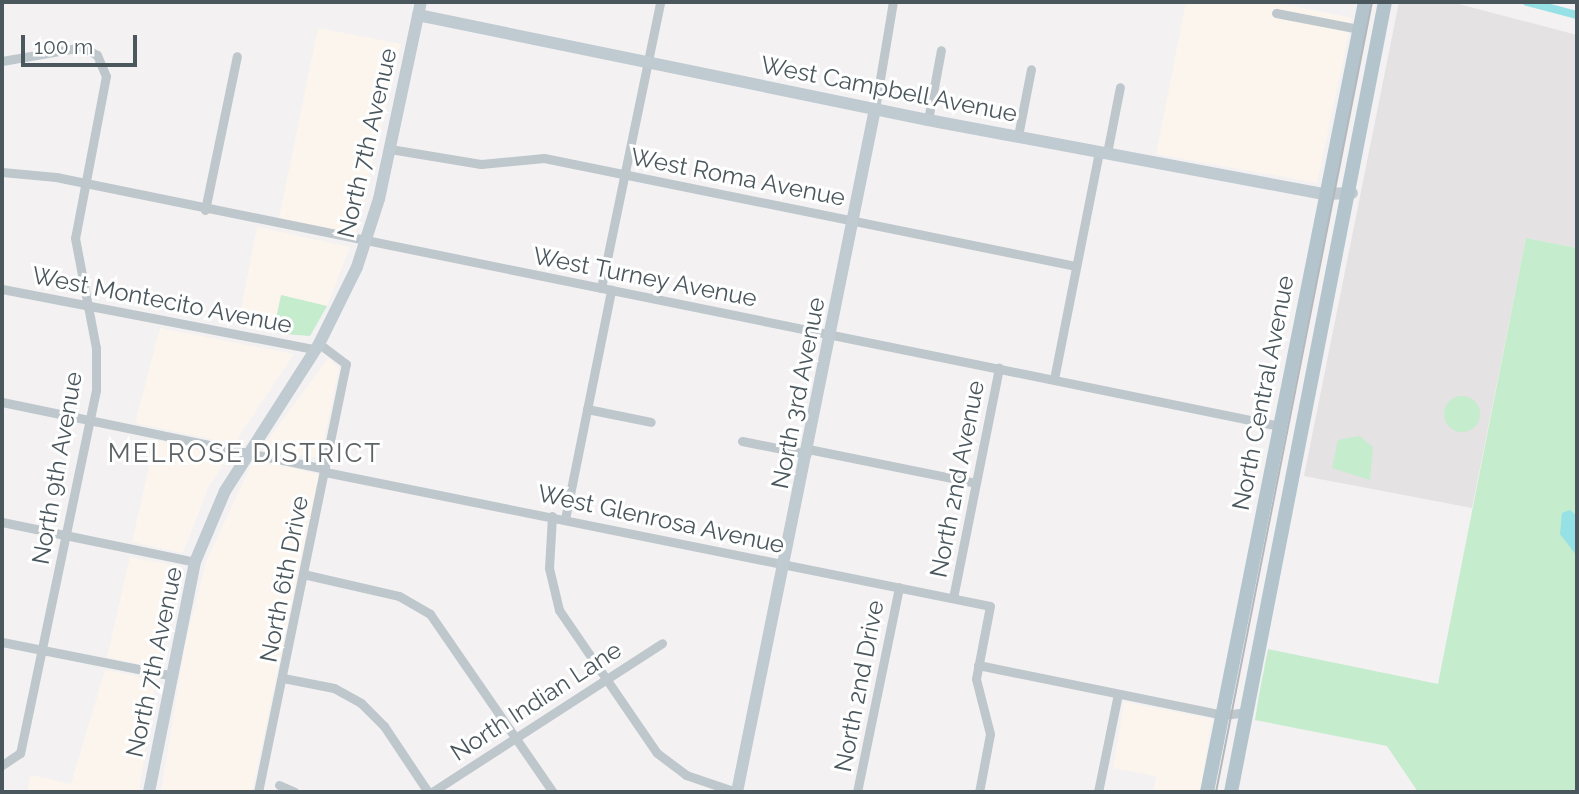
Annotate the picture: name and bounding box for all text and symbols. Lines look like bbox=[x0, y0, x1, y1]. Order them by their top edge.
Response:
scale bar bbox=[24, 21, 140, 65]
text: 100 m bbox=[34, 34, 93, 59]
street label: North 7th Avenue bbox=[331, 45, 403, 241]
street label: West Campbell Avenue bbox=[758, 50, 1020, 128]
street label: West Roma Avenue bbox=[628, 142, 848, 212]
street label: West Turney Avenue bbox=[530, 241, 760, 313]
street label: West Montecito Avenue bbox=[29, 261, 295, 339]
street label: North Central Avenue bbox=[1226, 272, 1300, 514]
street label: North 3rd Avenue bbox=[765, 294, 831, 492]
street label: North 9th Avenue bbox=[26, 369, 88, 567]
street label: North 2nd Avenue bbox=[924, 378, 990, 580]
district label: MELROSE DISTRICT bbox=[110, 438, 380, 470]
street label: West Glenrosa Avenue bbox=[535, 479, 787, 559]
street label: North 6th Drive bbox=[254, 493, 314, 665]
street label: North 7th Avenue bbox=[120, 564, 188, 760]
street label: North 2nd Drive bbox=[828, 598, 890, 774]
street label: North Indian Lane bbox=[445, 635, 627, 767]

